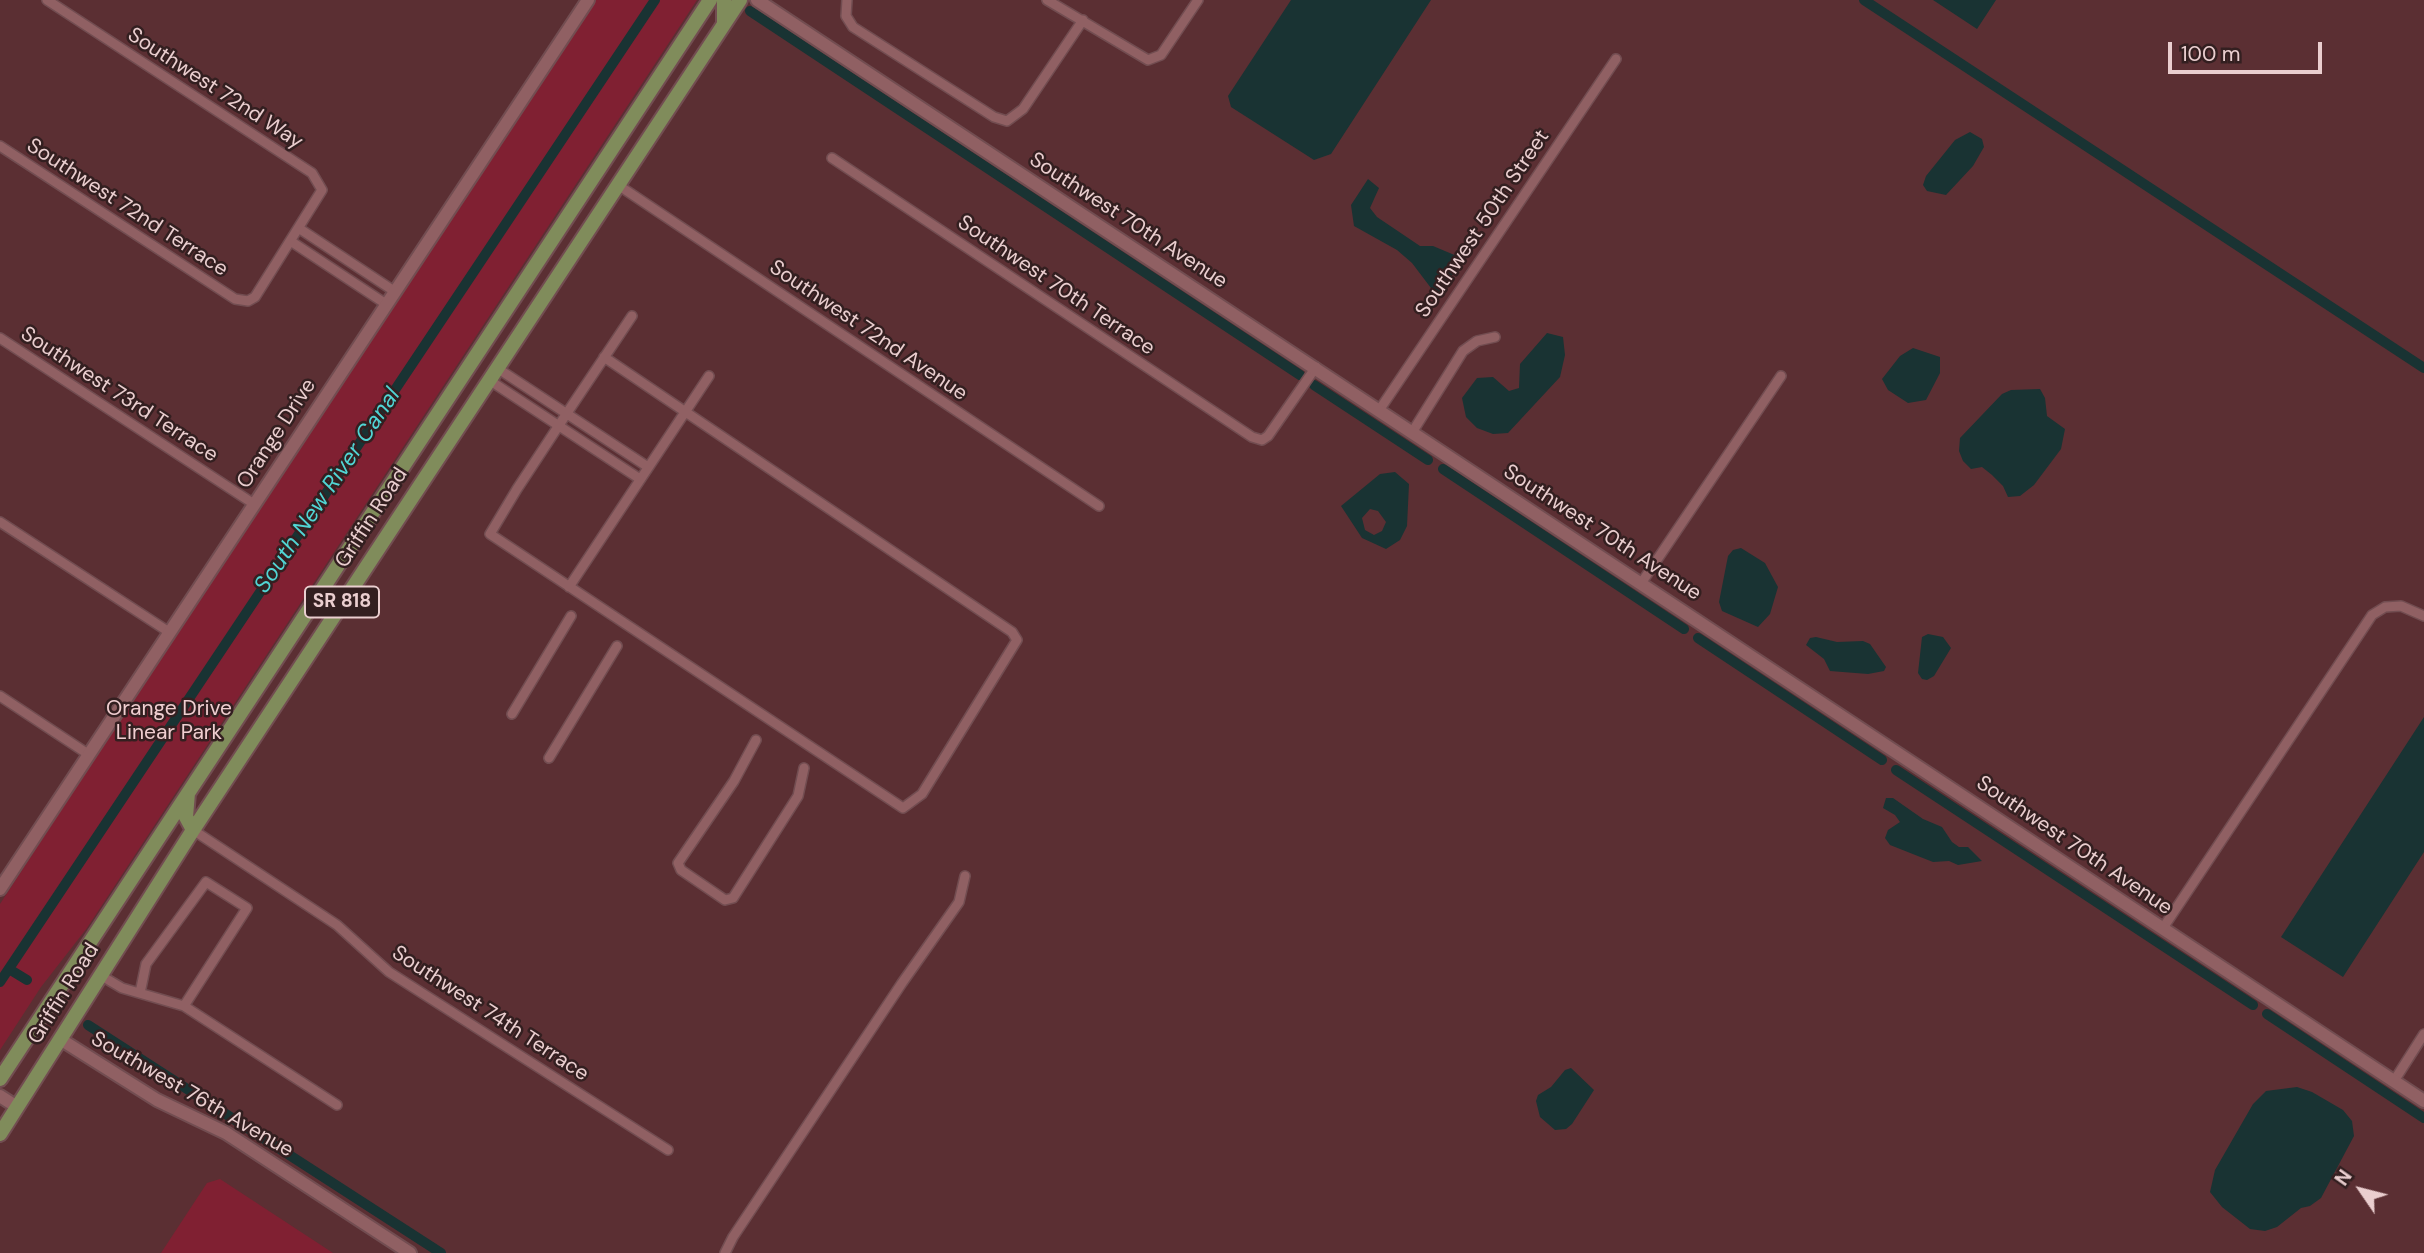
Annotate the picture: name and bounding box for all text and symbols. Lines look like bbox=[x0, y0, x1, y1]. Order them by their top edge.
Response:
street label: Southwest 72nd Way bbox=[123, 23, 307, 155]
scale bar bbox=[2172, 28, 2326, 72]
text: 100 m bbox=[2181, 40, 2241, 68]
street label: Southwest 50th Street bbox=[1411, 125, 1555, 323]
street label: Southwest 72nd Terrace bbox=[22, 134, 232, 282]
street label: Southwest 70th Avenue bbox=[1024, 148, 1232, 294]
street label: Southwest 70th Terrace bbox=[953, 211, 1159, 361]
street label: Southwest 72nd Avenue bbox=[764, 255, 972, 407]
street label: Southwest 73rd Terrace bbox=[16, 322, 222, 468]
street label: Orange Drive bbox=[232, 374, 322, 494]
water label: South New River Canal bbox=[249, 383, 407, 599]
street label: Southwest 70th Avenue bbox=[1498, 460, 1706, 606]
street label: Griffin Road bbox=[330, 463, 414, 573]
road number: SR 818 bbox=[305, 586, 379, 618]
park label: Orange Drive Linear Park bbox=[106, 696, 232, 746]
street label: Southwest 70th Avenue bbox=[1971, 771, 2177, 921]
street label: Griffin Road bbox=[23, 939, 105, 1049]
street label: Southwest 74th Terrace bbox=[387, 941, 593, 1087]
street label: Southwest 76th Avenue bbox=[86, 1027, 298, 1163]
north arrow bbox=[2326, 1155, 2396, 1225]
text: N bbox=[2329, 1165, 2358, 1191]

